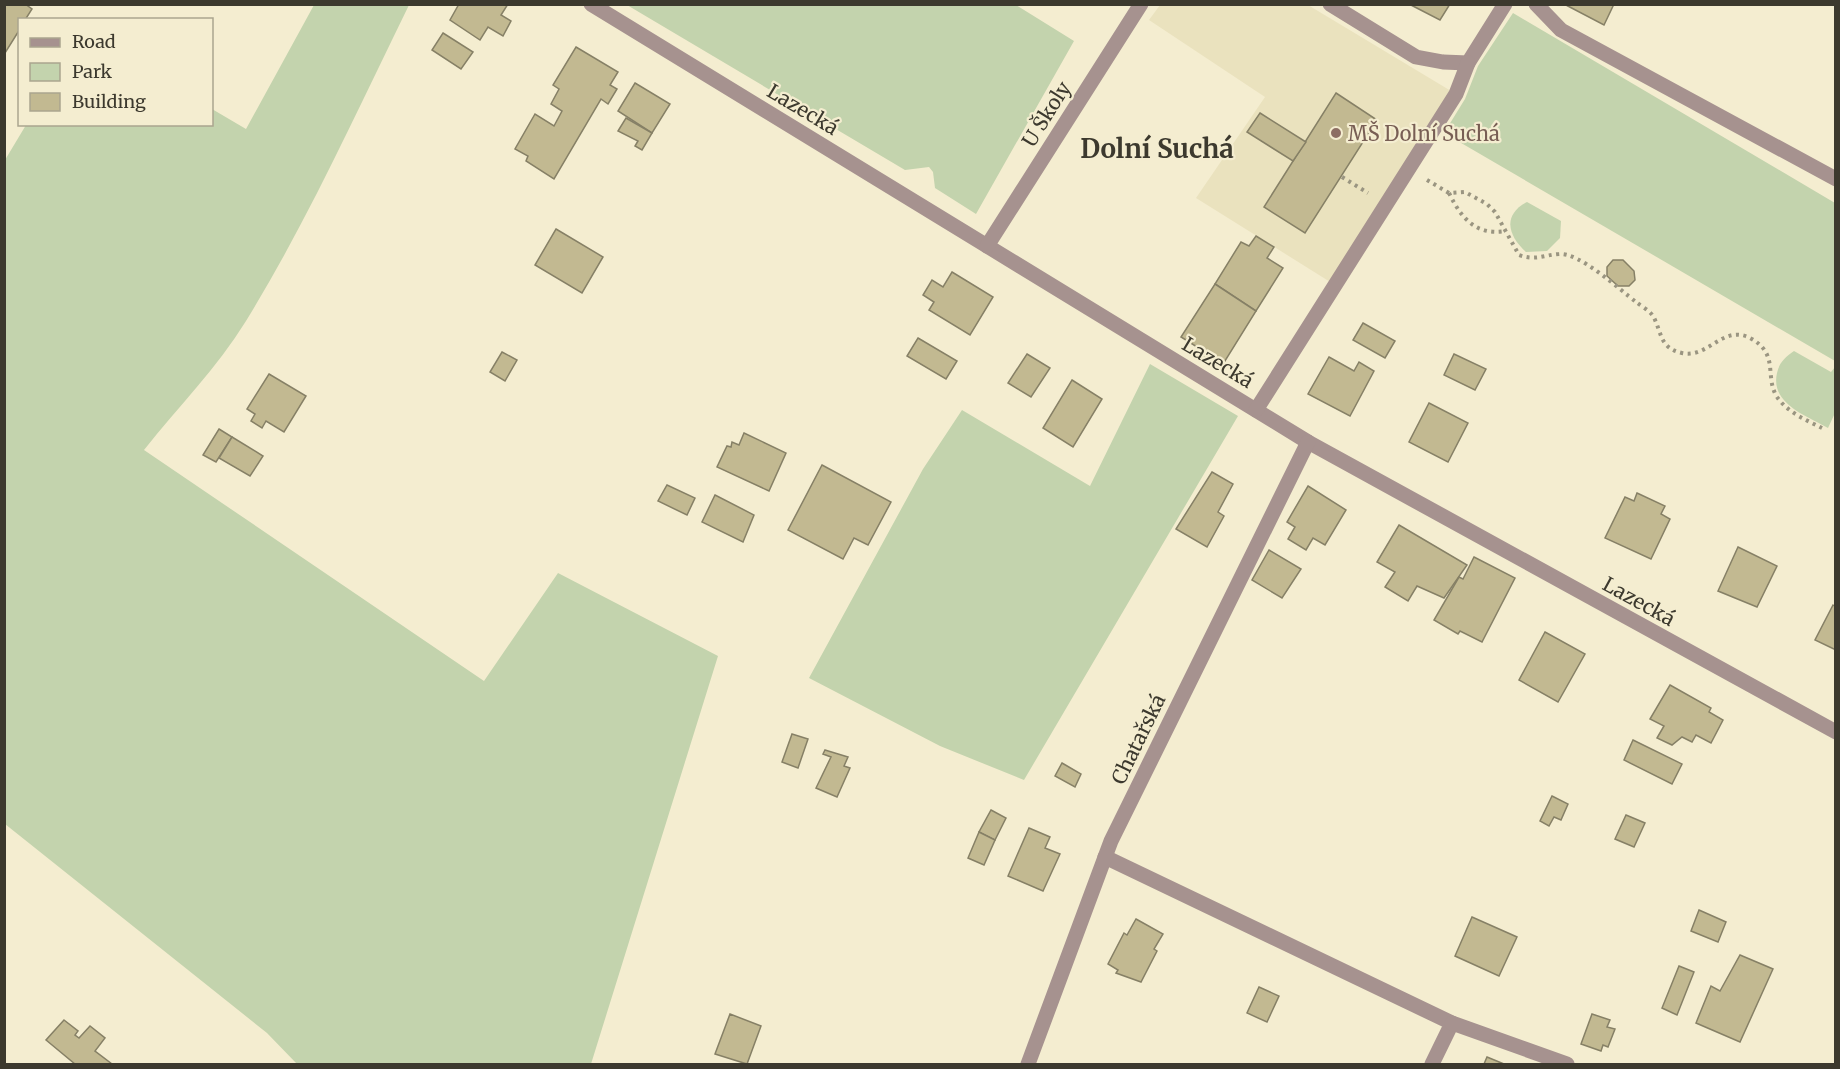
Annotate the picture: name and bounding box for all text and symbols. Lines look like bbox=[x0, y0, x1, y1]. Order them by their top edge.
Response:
legend bbox=[18, 18, 213, 126]
text: Road bbox=[72, 30, 116, 53]
text: Park bbox=[72, 60, 113, 83]
street label: U Školy bbox=[1015, 76, 1076, 151]
street label: Lazecká bbox=[763, 78, 843, 140]
text: Building bbox=[72, 90, 146, 113]
place label: MŠ Dolní Suchá bbox=[1348, 120, 1500, 146]
marker: MŠ Dolní Suchá bbox=[1329, 126, 1343, 140]
district label: Dolní Suchá bbox=[1080, 132, 1234, 165]
street label: Lazecká bbox=[1178, 331, 1258, 393]
street label: Lazecká bbox=[1599, 571, 1680, 631]
street label: Chatařská bbox=[1105, 690, 1171, 788]

